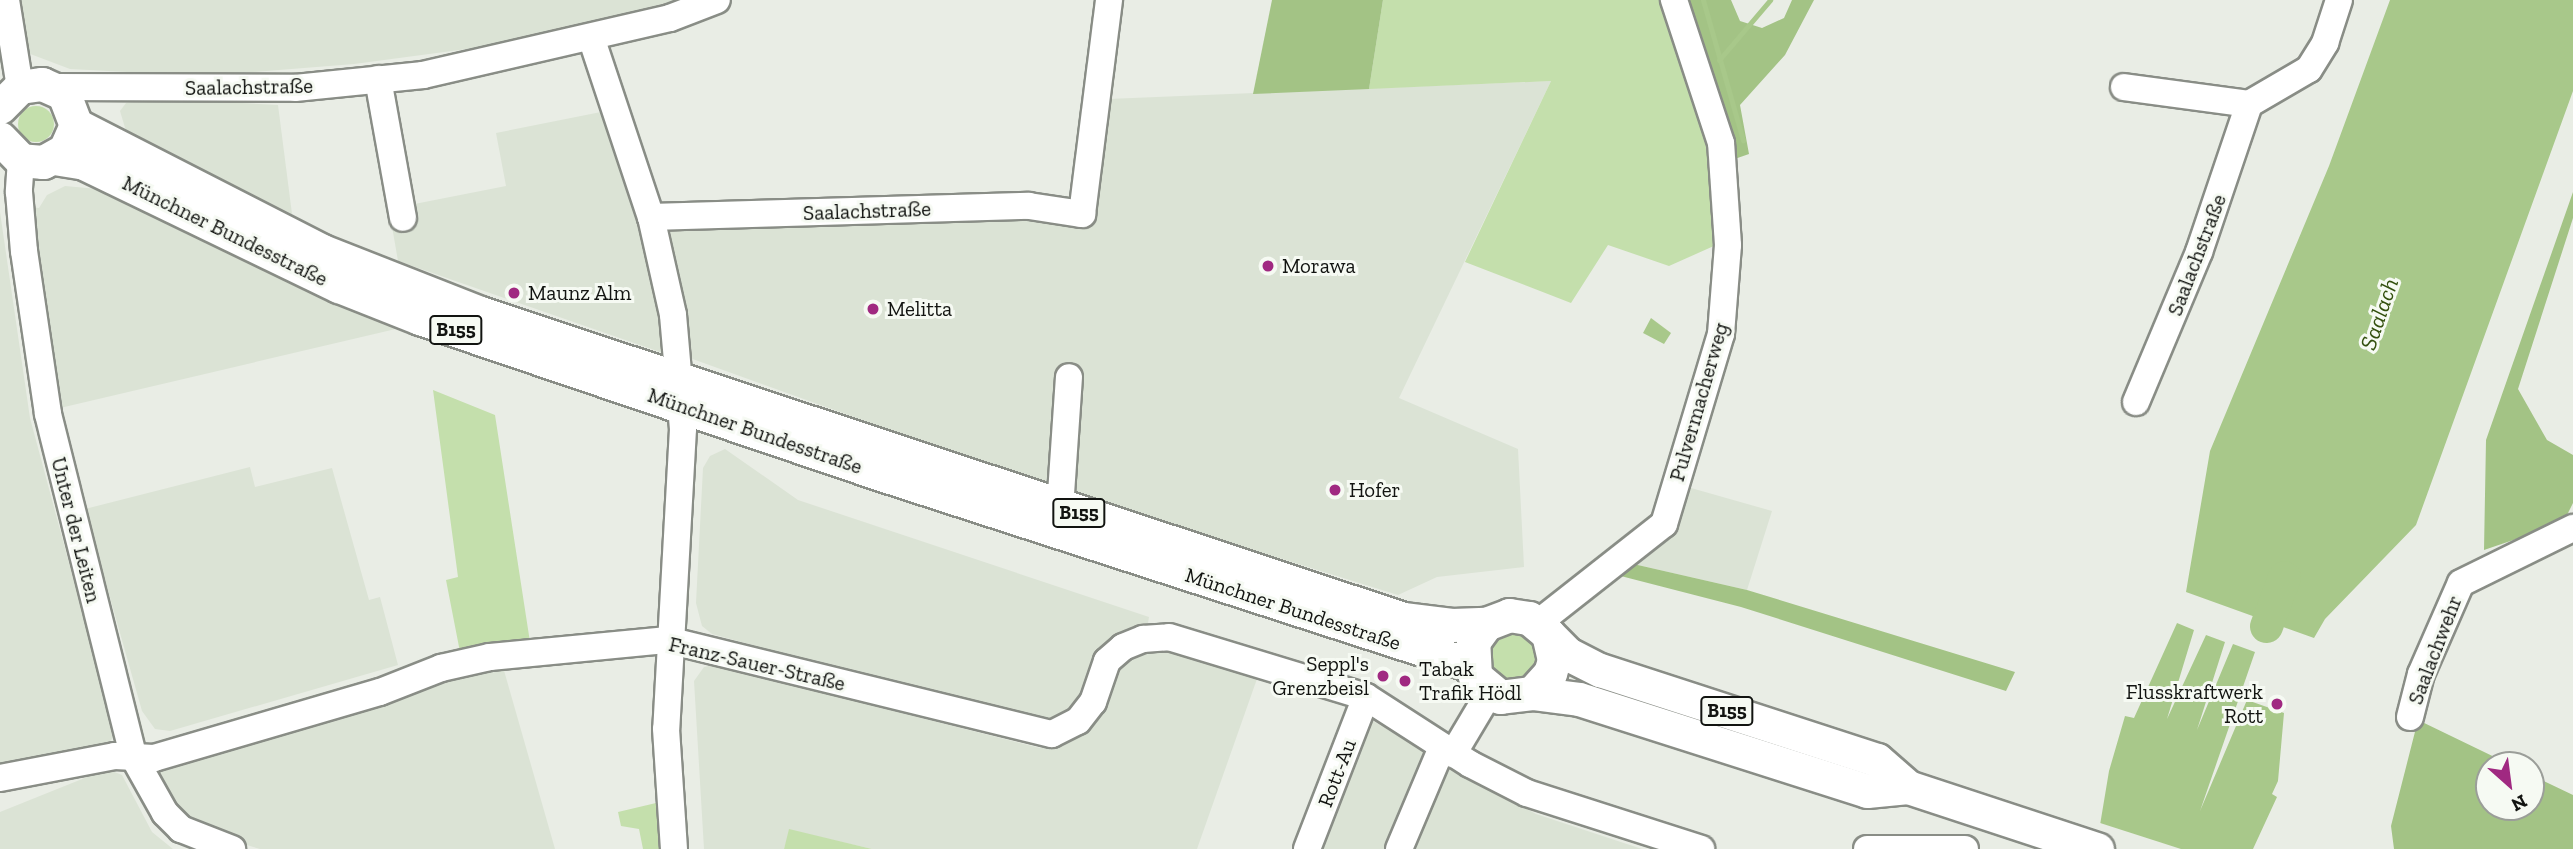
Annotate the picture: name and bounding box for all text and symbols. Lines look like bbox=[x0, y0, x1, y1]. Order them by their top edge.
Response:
street label: Saalachstraße bbox=[185, 73, 313, 101]
street label: Münchner Bundesstraße bbox=[118, 170, 332, 292]
street label: Saalachstraße bbox=[2162, 191, 2232, 319]
street label: Saalachstraße bbox=[803, 196, 931, 226]
place label: Morawa bbox=[1282, 253, 1356, 279]
marker: Morawa bbox=[1260, 258, 1276, 274]
water label: Saalach bbox=[2354, 274, 2404, 354]
place label: Maunz Alm bbox=[528, 280, 632, 306]
marker: Maunz Alm bbox=[506, 285, 522, 301]
place label: Melitta bbox=[887, 296, 952, 322]
marker: Melitta bbox=[865, 301, 881, 317]
road number: B155 bbox=[428, 314, 484, 346]
street label: Pulvermacherweg bbox=[1664, 320, 1734, 484]
street label: Münchner Bundesstraße bbox=[644, 382, 866, 480]
street label: Unter der Leiten bbox=[46, 454, 106, 606]
place label: Hofer bbox=[1349, 477, 1400, 503]
marker: Hofer bbox=[1327, 482, 1343, 498]
road number: B155 bbox=[1051, 498, 1107, 528]
street label: Münchner Bundesstraße bbox=[1182, 562, 1404, 656]
street label: Saalachwehr bbox=[2403, 592, 2467, 708]
street label: Franz-Sauer-Straße bbox=[666, 631, 848, 697]
place label: Seppl's Grenzbeisl bbox=[1272, 651, 1369, 701]
place label: Tabak Trafik Hödl bbox=[1419, 656, 1522, 706]
marker: Seppl's Grenzbeisl bbox=[1375, 668, 1391, 684]
marker: Tabak Trafik Hödl bbox=[1397, 673, 1413, 689]
place label: Flusskraftwerk Rott bbox=[2126, 679, 2263, 729]
road number: B155 bbox=[1699, 696, 1755, 726]
marker: Flusskraftwerk Rott bbox=[2269, 696, 2285, 712]
street label: Rott-Au bbox=[1313, 735, 1361, 811]
north arrow bbox=[2475, 751, 2545, 821]
text: N bbox=[2507, 790, 2531, 817]

